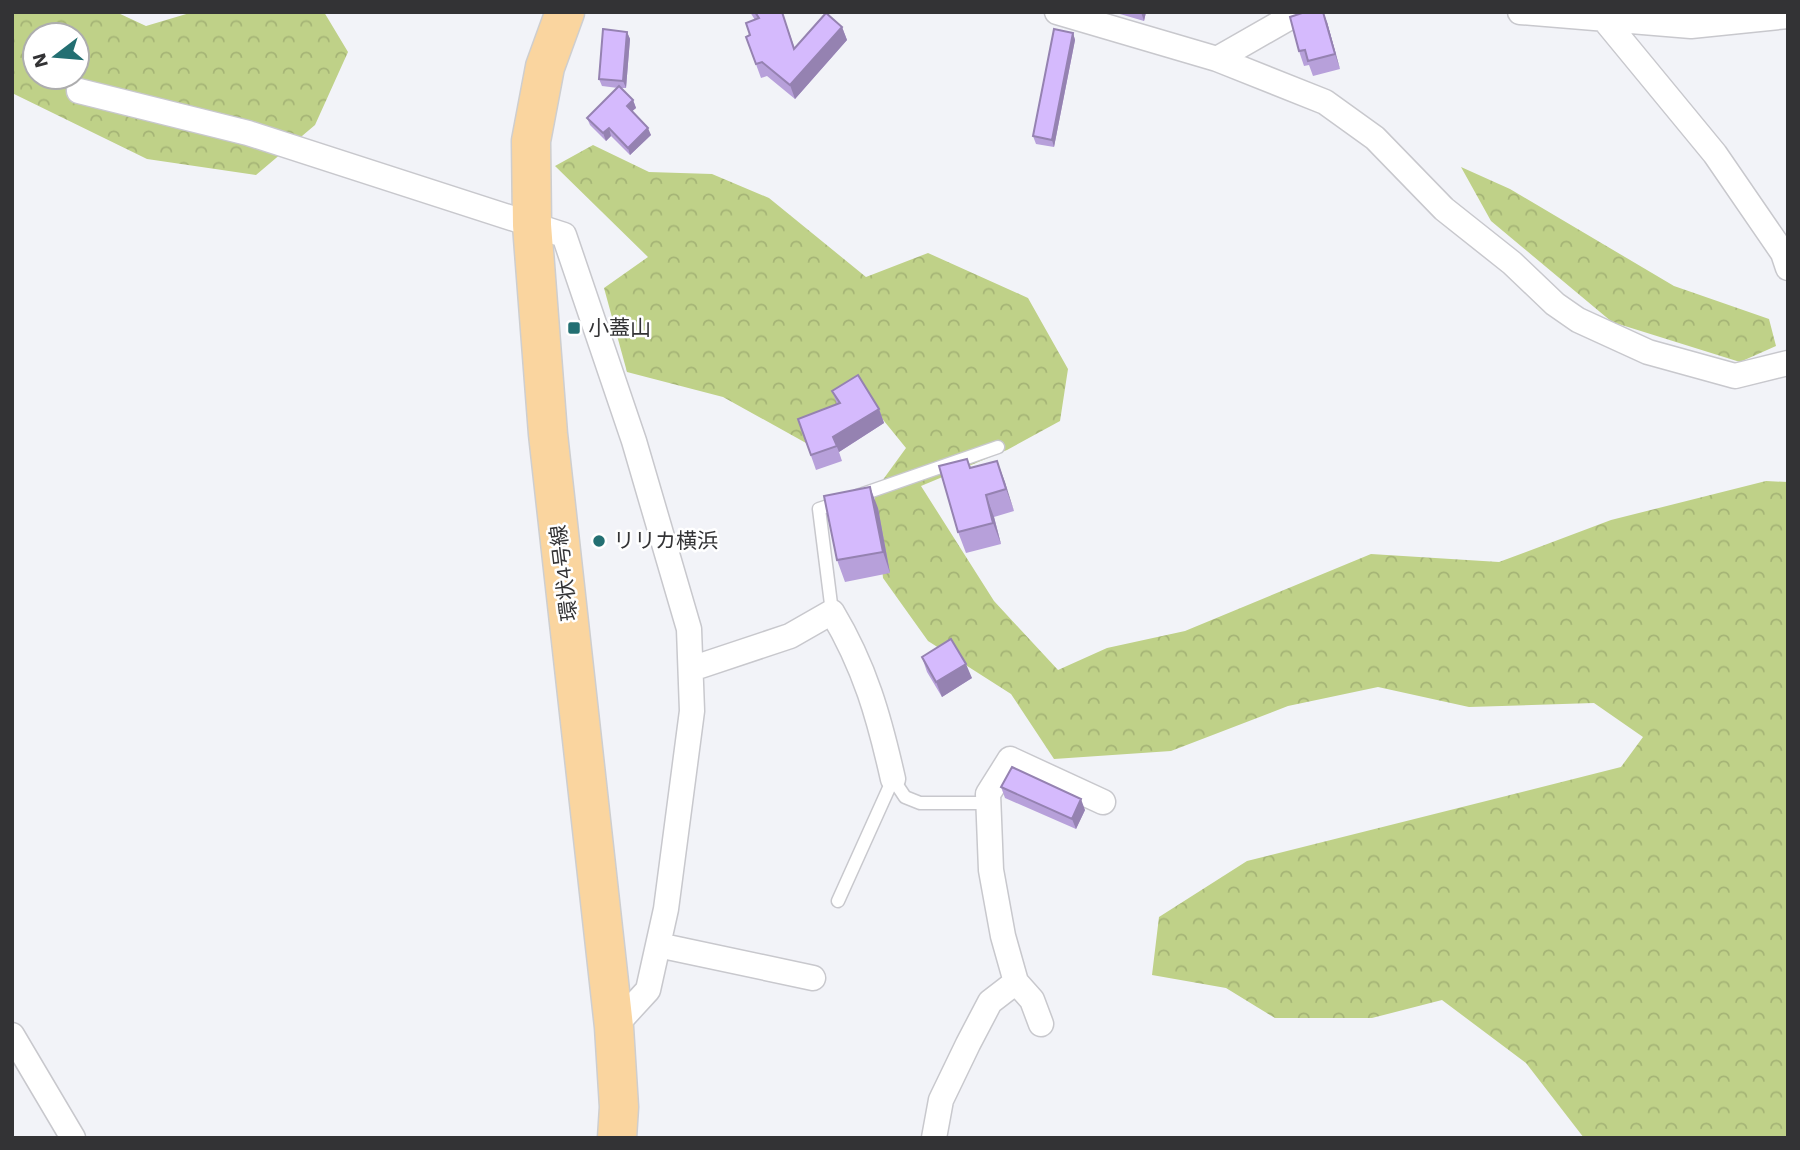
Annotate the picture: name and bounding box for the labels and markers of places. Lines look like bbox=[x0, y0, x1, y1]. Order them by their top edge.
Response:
place label: 小蓋山 bbox=[588, 315, 651, 340]
marker: 小蓋山 bbox=[566, 320, 582, 336]
place label: リリカ横浜 bbox=[613, 528, 718, 553]
marker: リリカ横浜 bbox=[591, 533, 607, 549]

